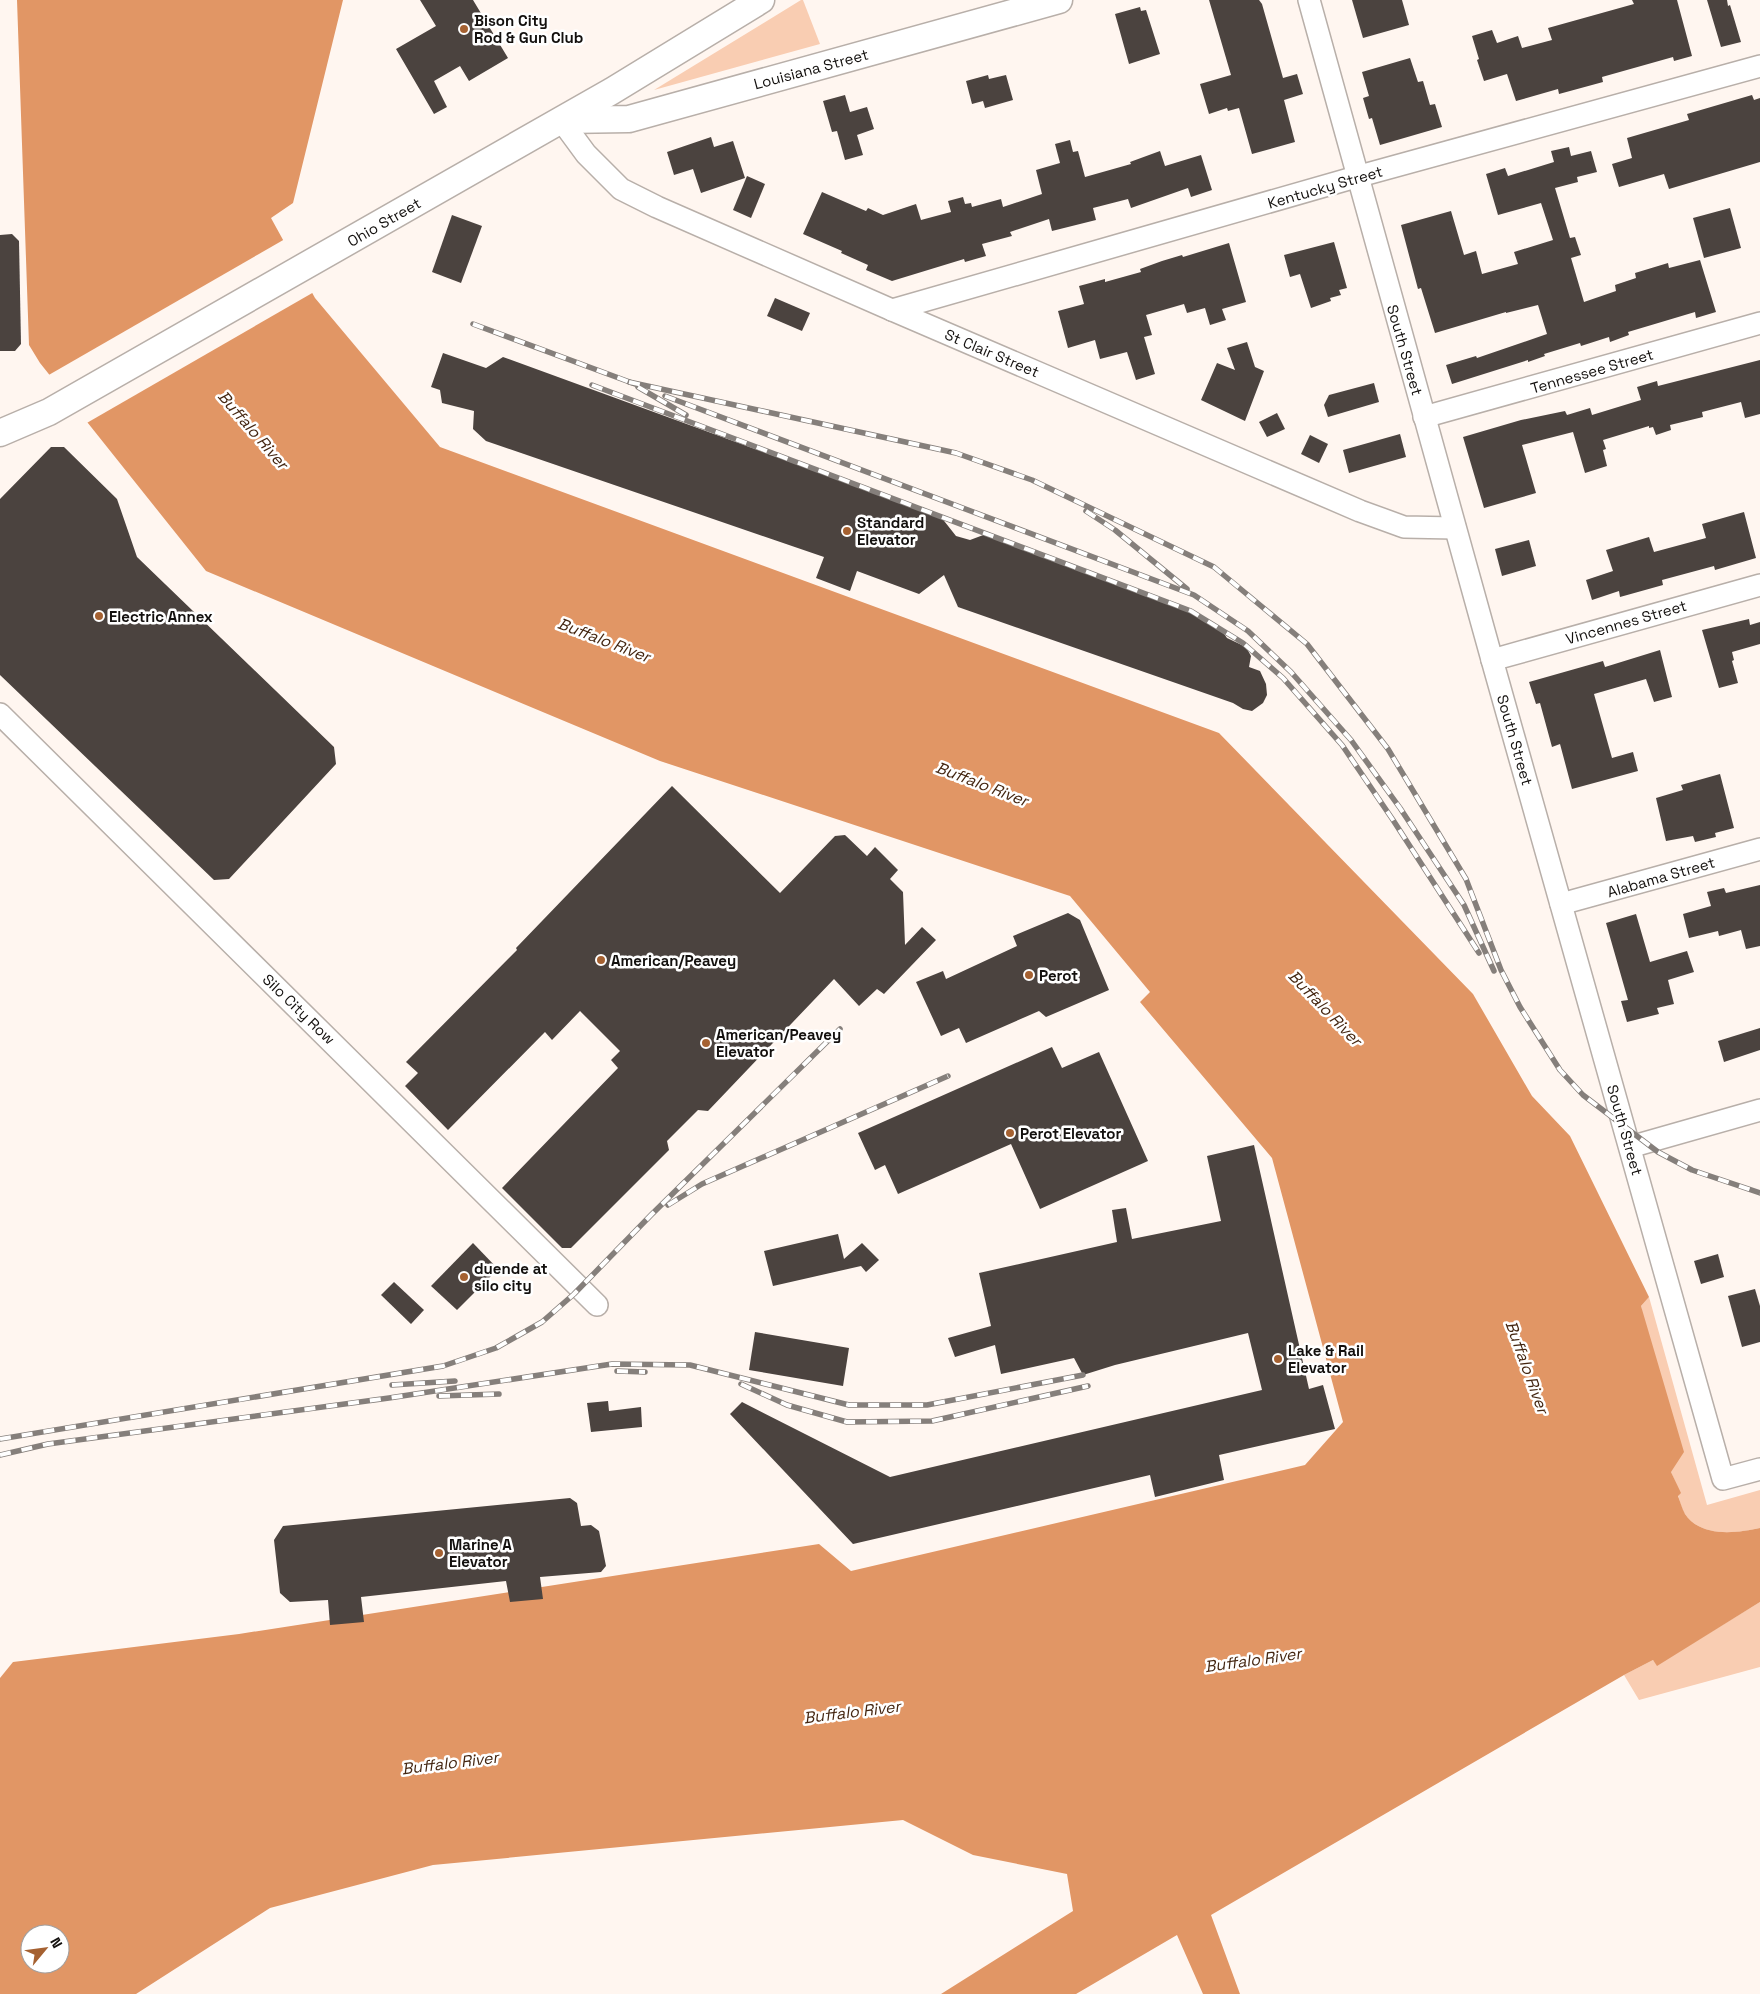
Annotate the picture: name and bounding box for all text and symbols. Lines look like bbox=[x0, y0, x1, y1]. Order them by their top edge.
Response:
place label: Bison City Rod & Gun Club bbox=[474, 11, 583, 47]
marker: Bison City Rod & Gun Club bbox=[458, 23, 470, 35]
street label: Louisiana Street bbox=[752, 45, 871, 93]
street label: Kentucky Street bbox=[1265, 161, 1385, 212]
street label: Ohio Street bbox=[344, 193, 424, 251]
street label: South Street bbox=[1383, 302, 1427, 398]
street label: St Clair Street bbox=[942, 325, 1042, 381]
street label: Tennessee Street bbox=[1528, 344, 1656, 398]
water label: Buffalo River bbox=[213, 386, 294, 475]
place label: Standard Elevator bbox=[857, 513, 924, 549]
marker: Standard Elevator bbox=[841, 525, 853, 537]
street label: Vincennes Street bbox=[1563, 596, 1689, 648]
place label: Electric Annex bbox=[109, 607, 213, 626]
marker: Electric Annex bbox=[93, 610, 105, 622]
water label: Buffalo River bbox=[555, 613, 655, 668]
street label: South Street bbox=[1493, 692, 1537, 788]
water label: Buffalo River bbox=[933, 757, 1033, 812]
street label: Alabama Street bbox=[1605, 853, 1717, 901]
place label: American/Peavey bbox=[611, 951, 736, 970]
marker: American/Peavey bbox=[595, 954, 607, 966]
place label: Perot bbox=[1039, 966, 1078, 985]
water label: Buffalo River bbox=[1284, 966, 1368, 1052]
marker: Perot bbox=[1023, 969, 1035, 981]
street label: Silo City Row bbox=[259, 970, 339, 1048]
place label: American/Peavey Elevator bbox=[716, 1025, 841, 1061]
marker: American/Peavey Elevator bbox=[700, 1037, 712, 1049]
street label: South Street bbox=[1603, 1082, 1647, 1178]
place label: Perot Elevator bbox=[1020, 1124, 1121, 1143]
marker: Perot Elevator bbox=[1004, 1127, 1016, 1139]
place label: duende at silo city bbox=[474, 1259, 548, 1295]
marker: duende at silo city bbox=[458, 1271, 470, 1283]
water label: Buffalo River bbox=[1500, 1318, 1554, 1418]
place label: Lake & Rail Elevator bbox=[1288, 1341, 1364, 1377]
marker: Lake & Rail Elevator bbox=[1272, 1353, 1284, 1365]
place label: Marine A Elevator bbox=[449, 1535, 512, 1571]
marker: Marine A Elevator bbox=[433, 1547, 445, 1559]
water label: Buffalo River bbox=[1203, 1643, 1305, 1677]
water label: Buffalo River bbox=[802, 1695, 904, 1728]
water label: Buffalo River bbox=[400, 1746, 502, 1779]
north arrow bbox=[20, 1924, 70, 1974]
text: N bbox=[46, 1934, 67, 1951]

